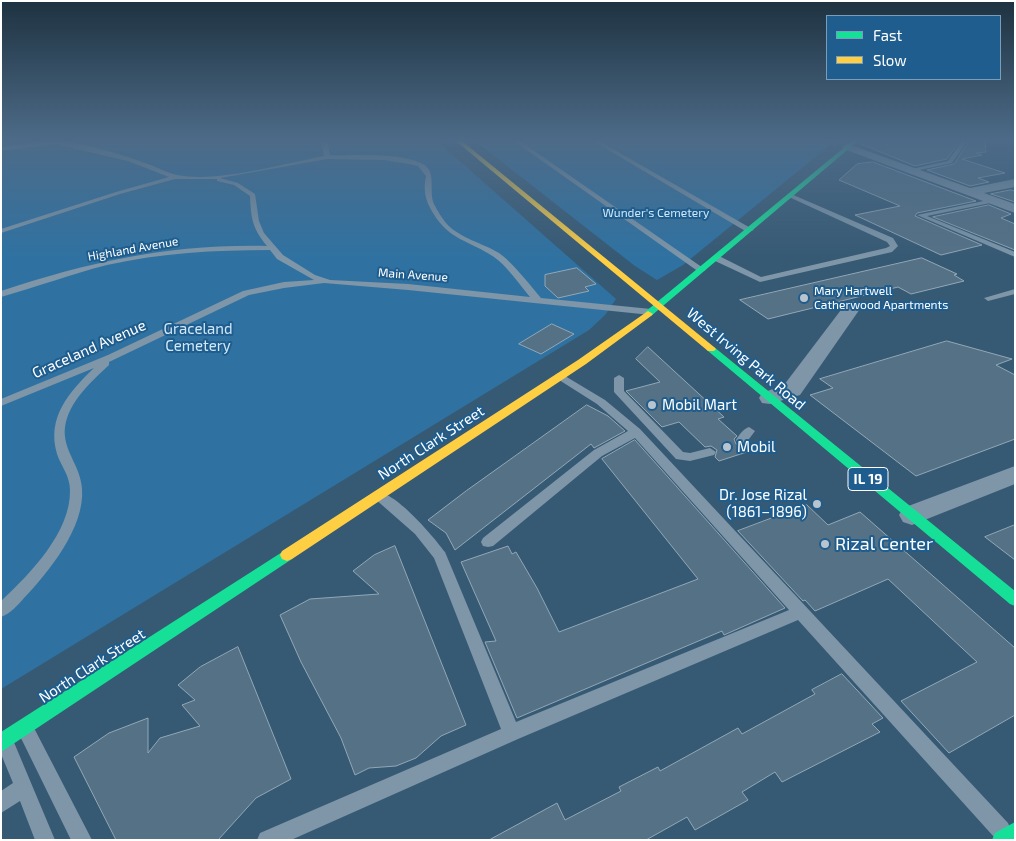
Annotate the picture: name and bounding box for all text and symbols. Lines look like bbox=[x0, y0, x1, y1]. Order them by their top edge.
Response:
legend bbox=[826, 15, 1001, 80]
text: Fast bbox=[873, 26, 902, 44]
text: Slow bbox=[873, 51, 907, 69]
park label: Wunder's Cemetery bbox=[603, 206, 709, 220]
street label: Highland Avenue bbox=[87, 234, 179, 264]
street label: Main Avenue bbox=[378, 265, 448, 285]
place label: Mary Hartwell Catherwood Apartments bbox=[814, 284, 948, 312]
marker: Mary Hartwell Catherwood Apartments bbox=[798, 292, 810, 304]
street label: West Irving Park Road bbox=[683, 304, 809, 414]
street label: Graceland Avenue bbox=[29, 316, 149, 382]
park label: Graceland Cemetery bbox=[164, 320, 232, 355]
place label: Mobil Mart bbox=[662, 396, 737, 414]
marker: Mobil Mart bbox=[646, 399, 658, 411]
street label: North Clark Street bbox=[375, 402, 487, 484]
place label: Mobil bbox=[737, 438, 775, 456]
marker: Mobil bbox=[721, 441, 733, 453]
road number: IL 19 bbox=[848, 468, 888, 490]
place label: Dr. Jose Rizal (1861–1896) bbox=[719, 486, 807, 521]
marker: Dr. Jose Rizal (1861–1896) bbox=[811, 498, 823, 510]
place label: Rizal Center bbox=[835, 533, 933, 555]
marker: Rizal Center bbox=[819, 538, 831, 550]
street label: North Clark Street bbox=[36, 625, 148, 707]

